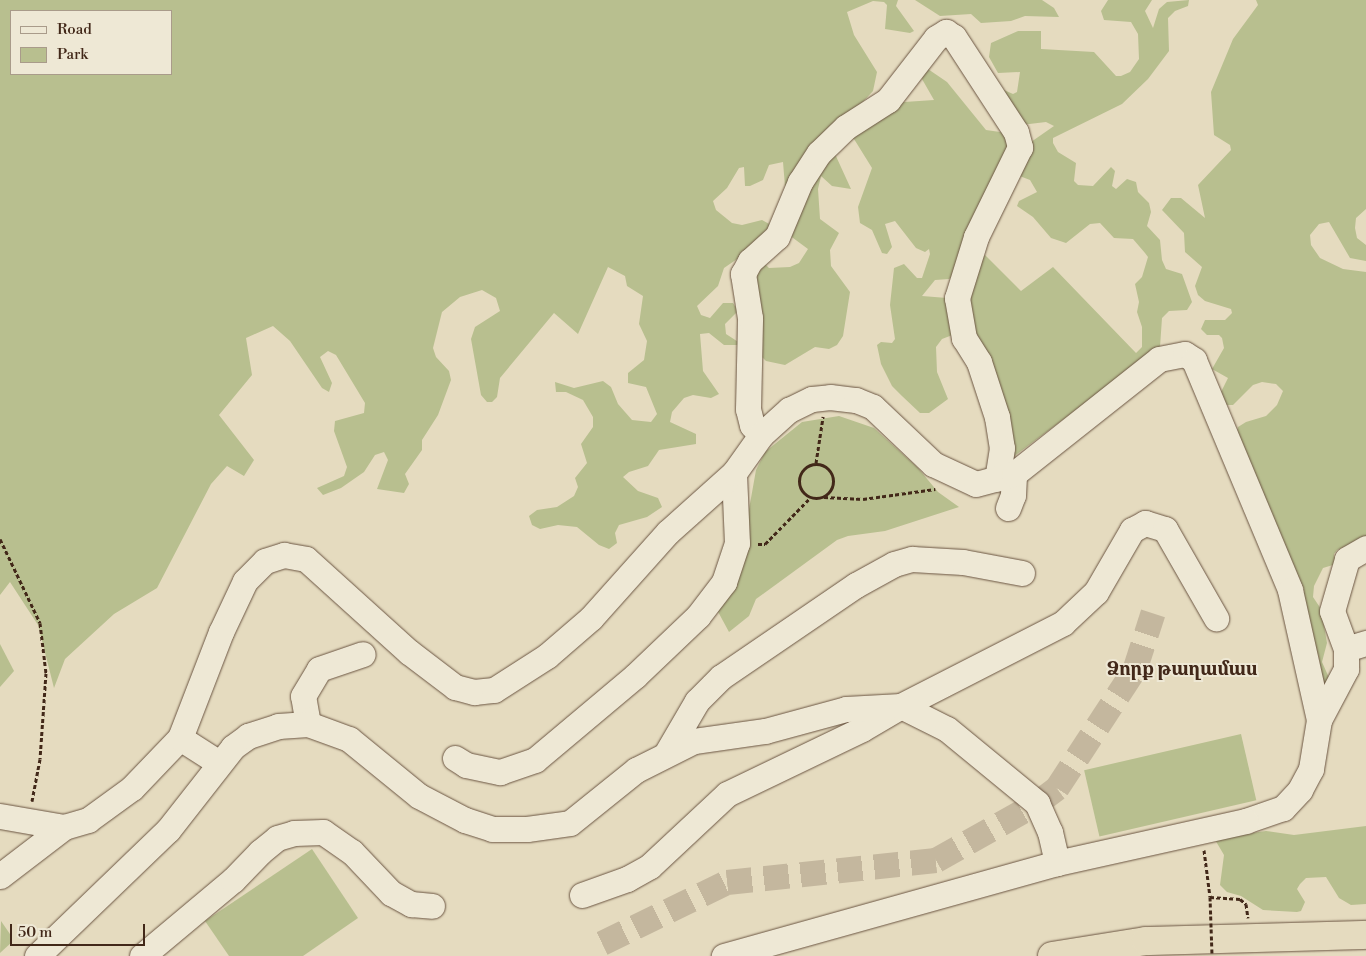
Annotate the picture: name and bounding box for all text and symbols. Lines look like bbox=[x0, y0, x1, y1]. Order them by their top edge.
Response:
legend bbox=[10, 10, 172, 75]
text: Road bbox=[57, 20, 92, 39]
text: Park bbox=[57, 45, 88, 64]
district label: Ձորք թաղամաս bbox=[1107, 659, 1257, 681]
scale bar bbox=[12, 914, 148, 946]
text: 50 m bbox=[18, 923, 52, 942]

